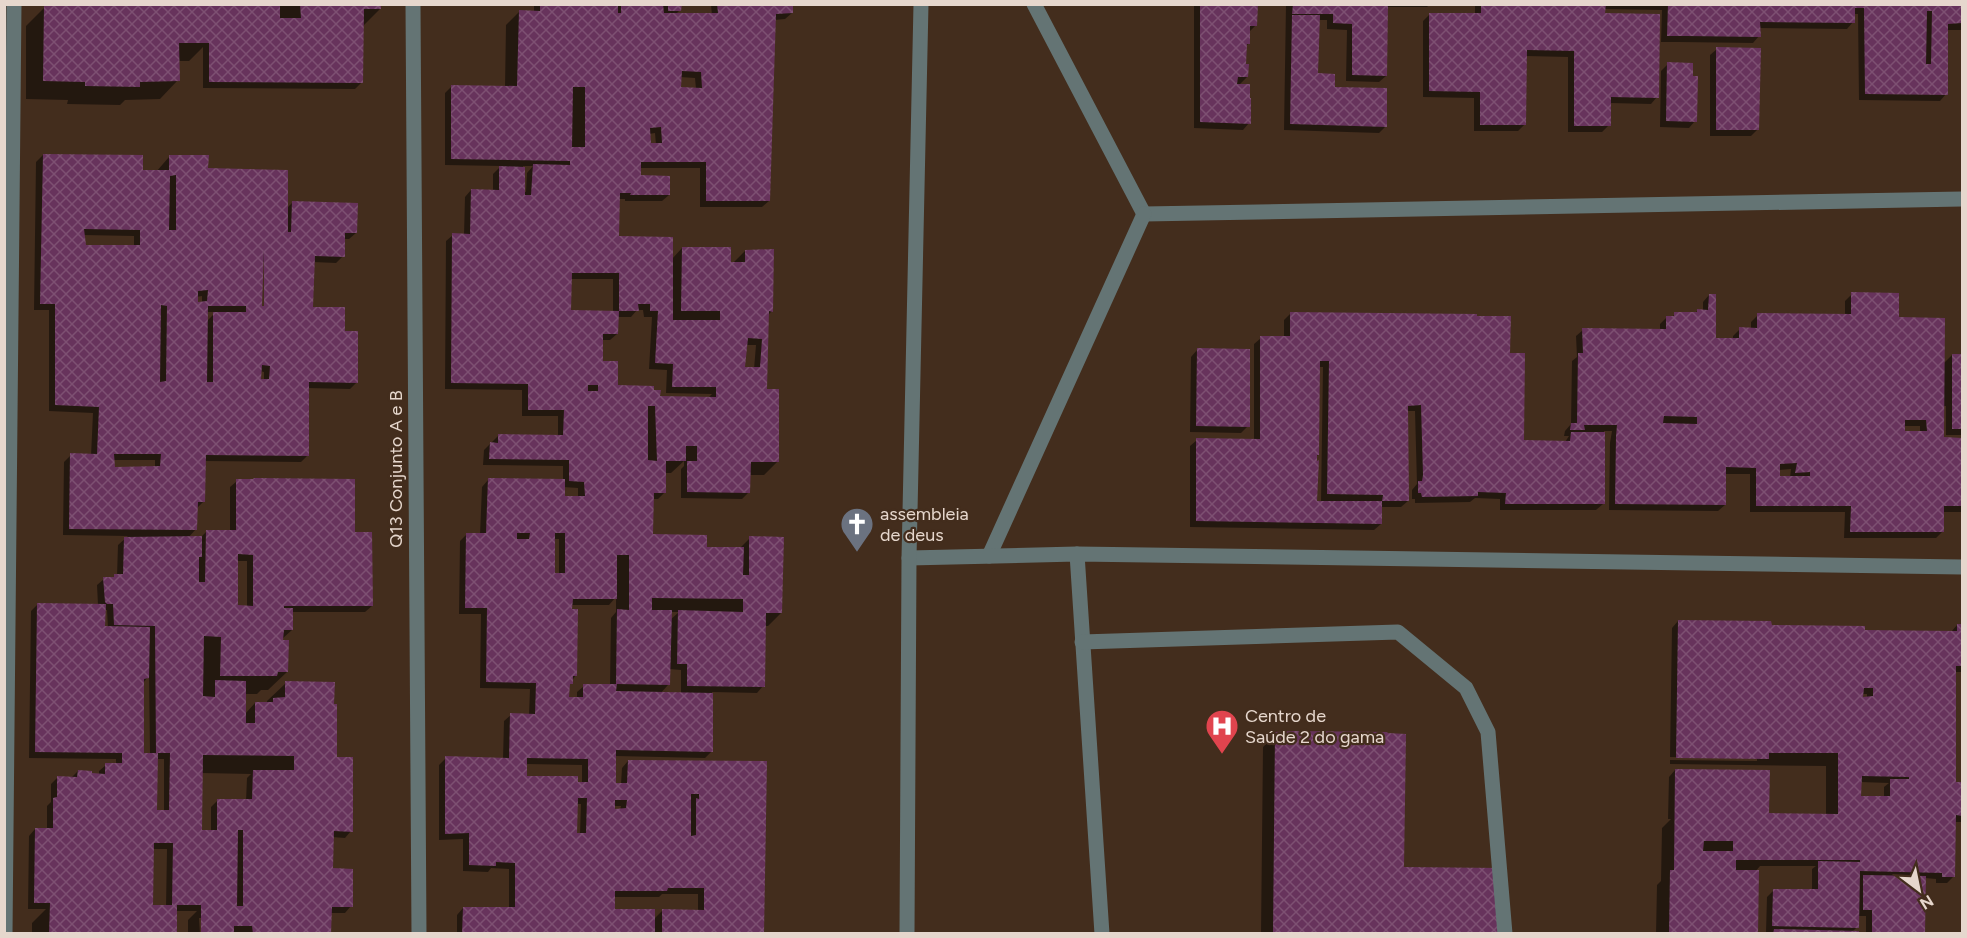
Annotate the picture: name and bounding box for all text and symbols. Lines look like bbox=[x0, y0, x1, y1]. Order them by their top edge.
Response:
street label: Q13 Conjunto A e B bbox=[385, 390, 407, 548]
place label: assembleia de deus bbox=[880, 503, 969, 546]
church icon: assembleia de deus bbox=[839, 506, 875, 553]
place label: Centro de Saúde 2 do gama bbox=[1245, 705, 1384, 748]
hospital icon: Centro de Saúde 2 do gama bbox=[1204, 708, 1240, 755]
north arrow bbox=[1889, 860, 1949, 920]
text: N bbox=[1916, 891, 1937, 914]

